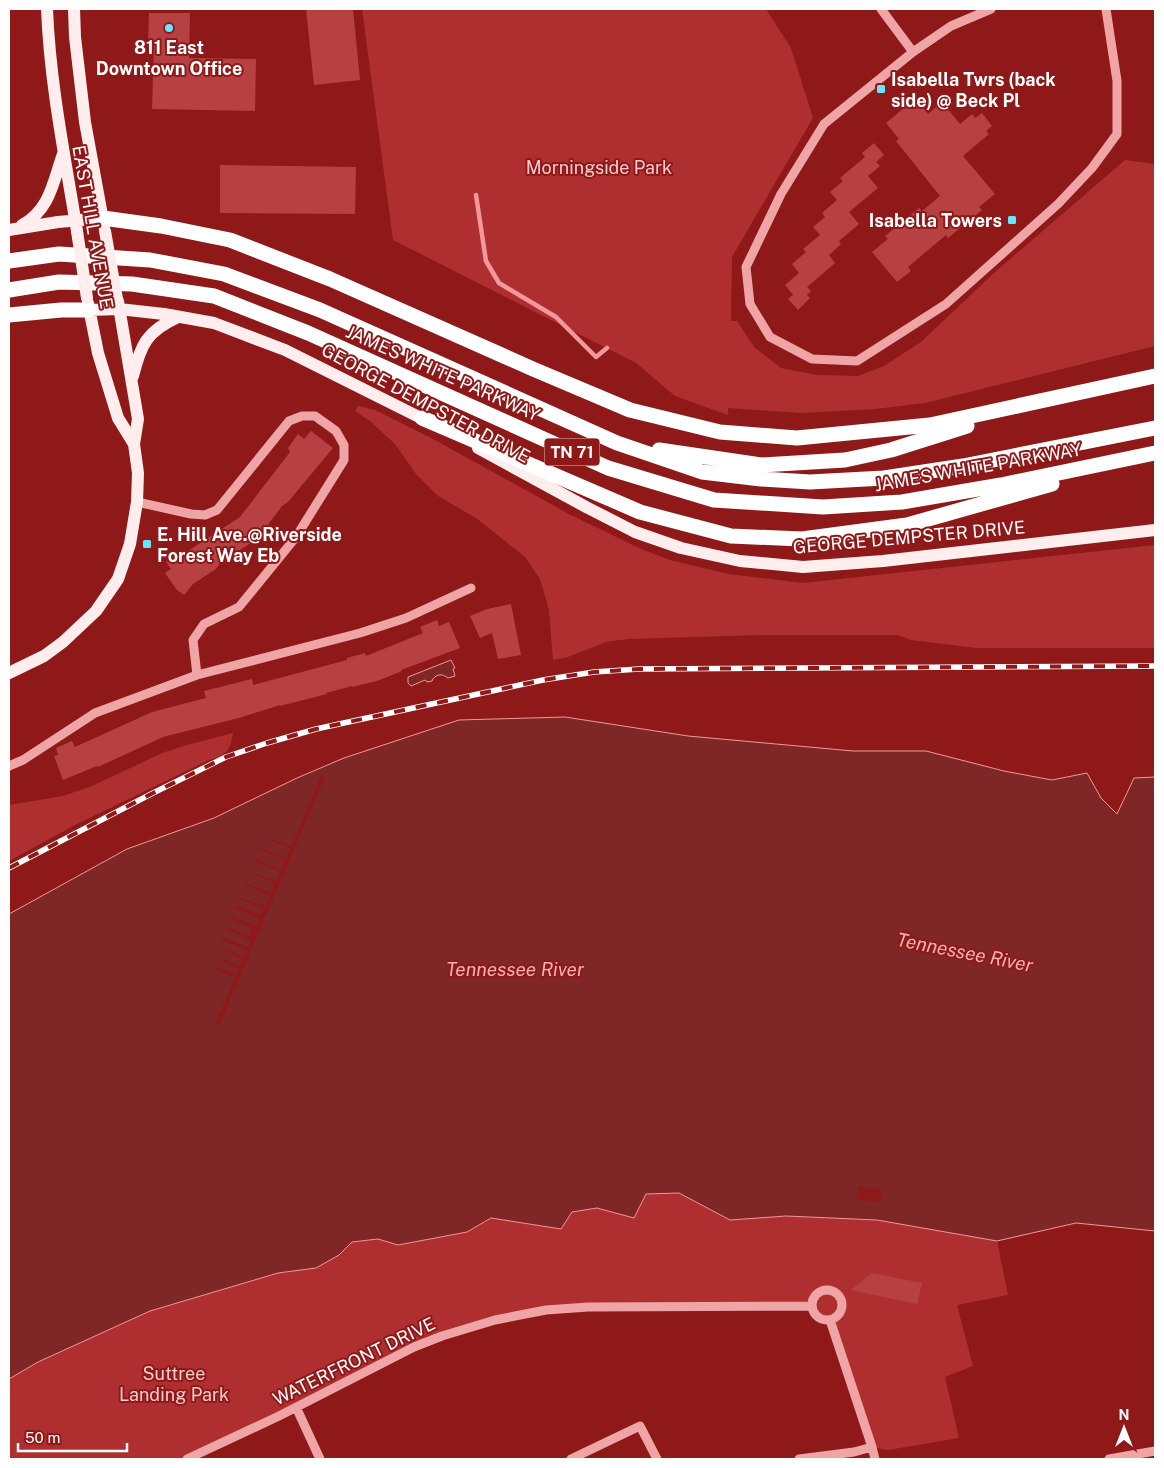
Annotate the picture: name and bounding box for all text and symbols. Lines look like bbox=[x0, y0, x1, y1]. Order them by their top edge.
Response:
marker: 811 East Downtown Office bbox=[163, 22, 175, 34]
place label: 811 East Downtown Office bbox=[96, 37, 242, 79]
place label: Isabella Twrs (back side) @ Beck Pl bbox=[891, 69, 1056, 111]
marker: Isabella Twrs (back side) @ Beck Pl bbox=[875, 83, 887, 95]
street label: EAST HILL AVENUE bbox=[68, 144, 118, 310]
park label: Morningside Park bbox=[526, 157, 672, 178]
place label: Isabella Towers bbox=[869, 210, 1002, 231]
marker: Isabella Towers bbox=[1006, 214, 1018, 226]
street label: JAMES WHITE PARKWAY bbox=[343, 321, 543, 425]
street label: GEORGE DEMPSTER DRIVE bbox=[318, 339, 534, 467]
road number: TN 71 bbox=[544, 438, 600, 466]
street label: JAMES WHITE PARKWAY bbox=[873, 438, 1083, 496]
street label: GEORGE DEMPSTER DRIVE bbox=[792, 516, 1026, 558]
place label: E. Hill Ave.@Riverside Forest Way Eb bbox=[157, 524, 342, 566]
marker: E. Hill Ave.@Riverside Forest Way Eb bbox=[141, 538, 153, 550]
water label: Tennessee River bbox=[895, 928, 1036, 976]
water label: Tennessee River bbox=[446, 958, 585, 980]
street label: WATERFRONT DRIVE bbox=[269, 1313, 439, 1409]
park label: Suttree Landing Park bbox=[119, 1363, 229, 1405]
north arrow bbox=[1099, 1403, 1149, 1453]
text: N bbox=[1119, 1407, 1129, 1423]
scale bar bbox=[18, 1420, 126, 1452]
text: 50 m bbox=[25, 1429, 60, 1446]

